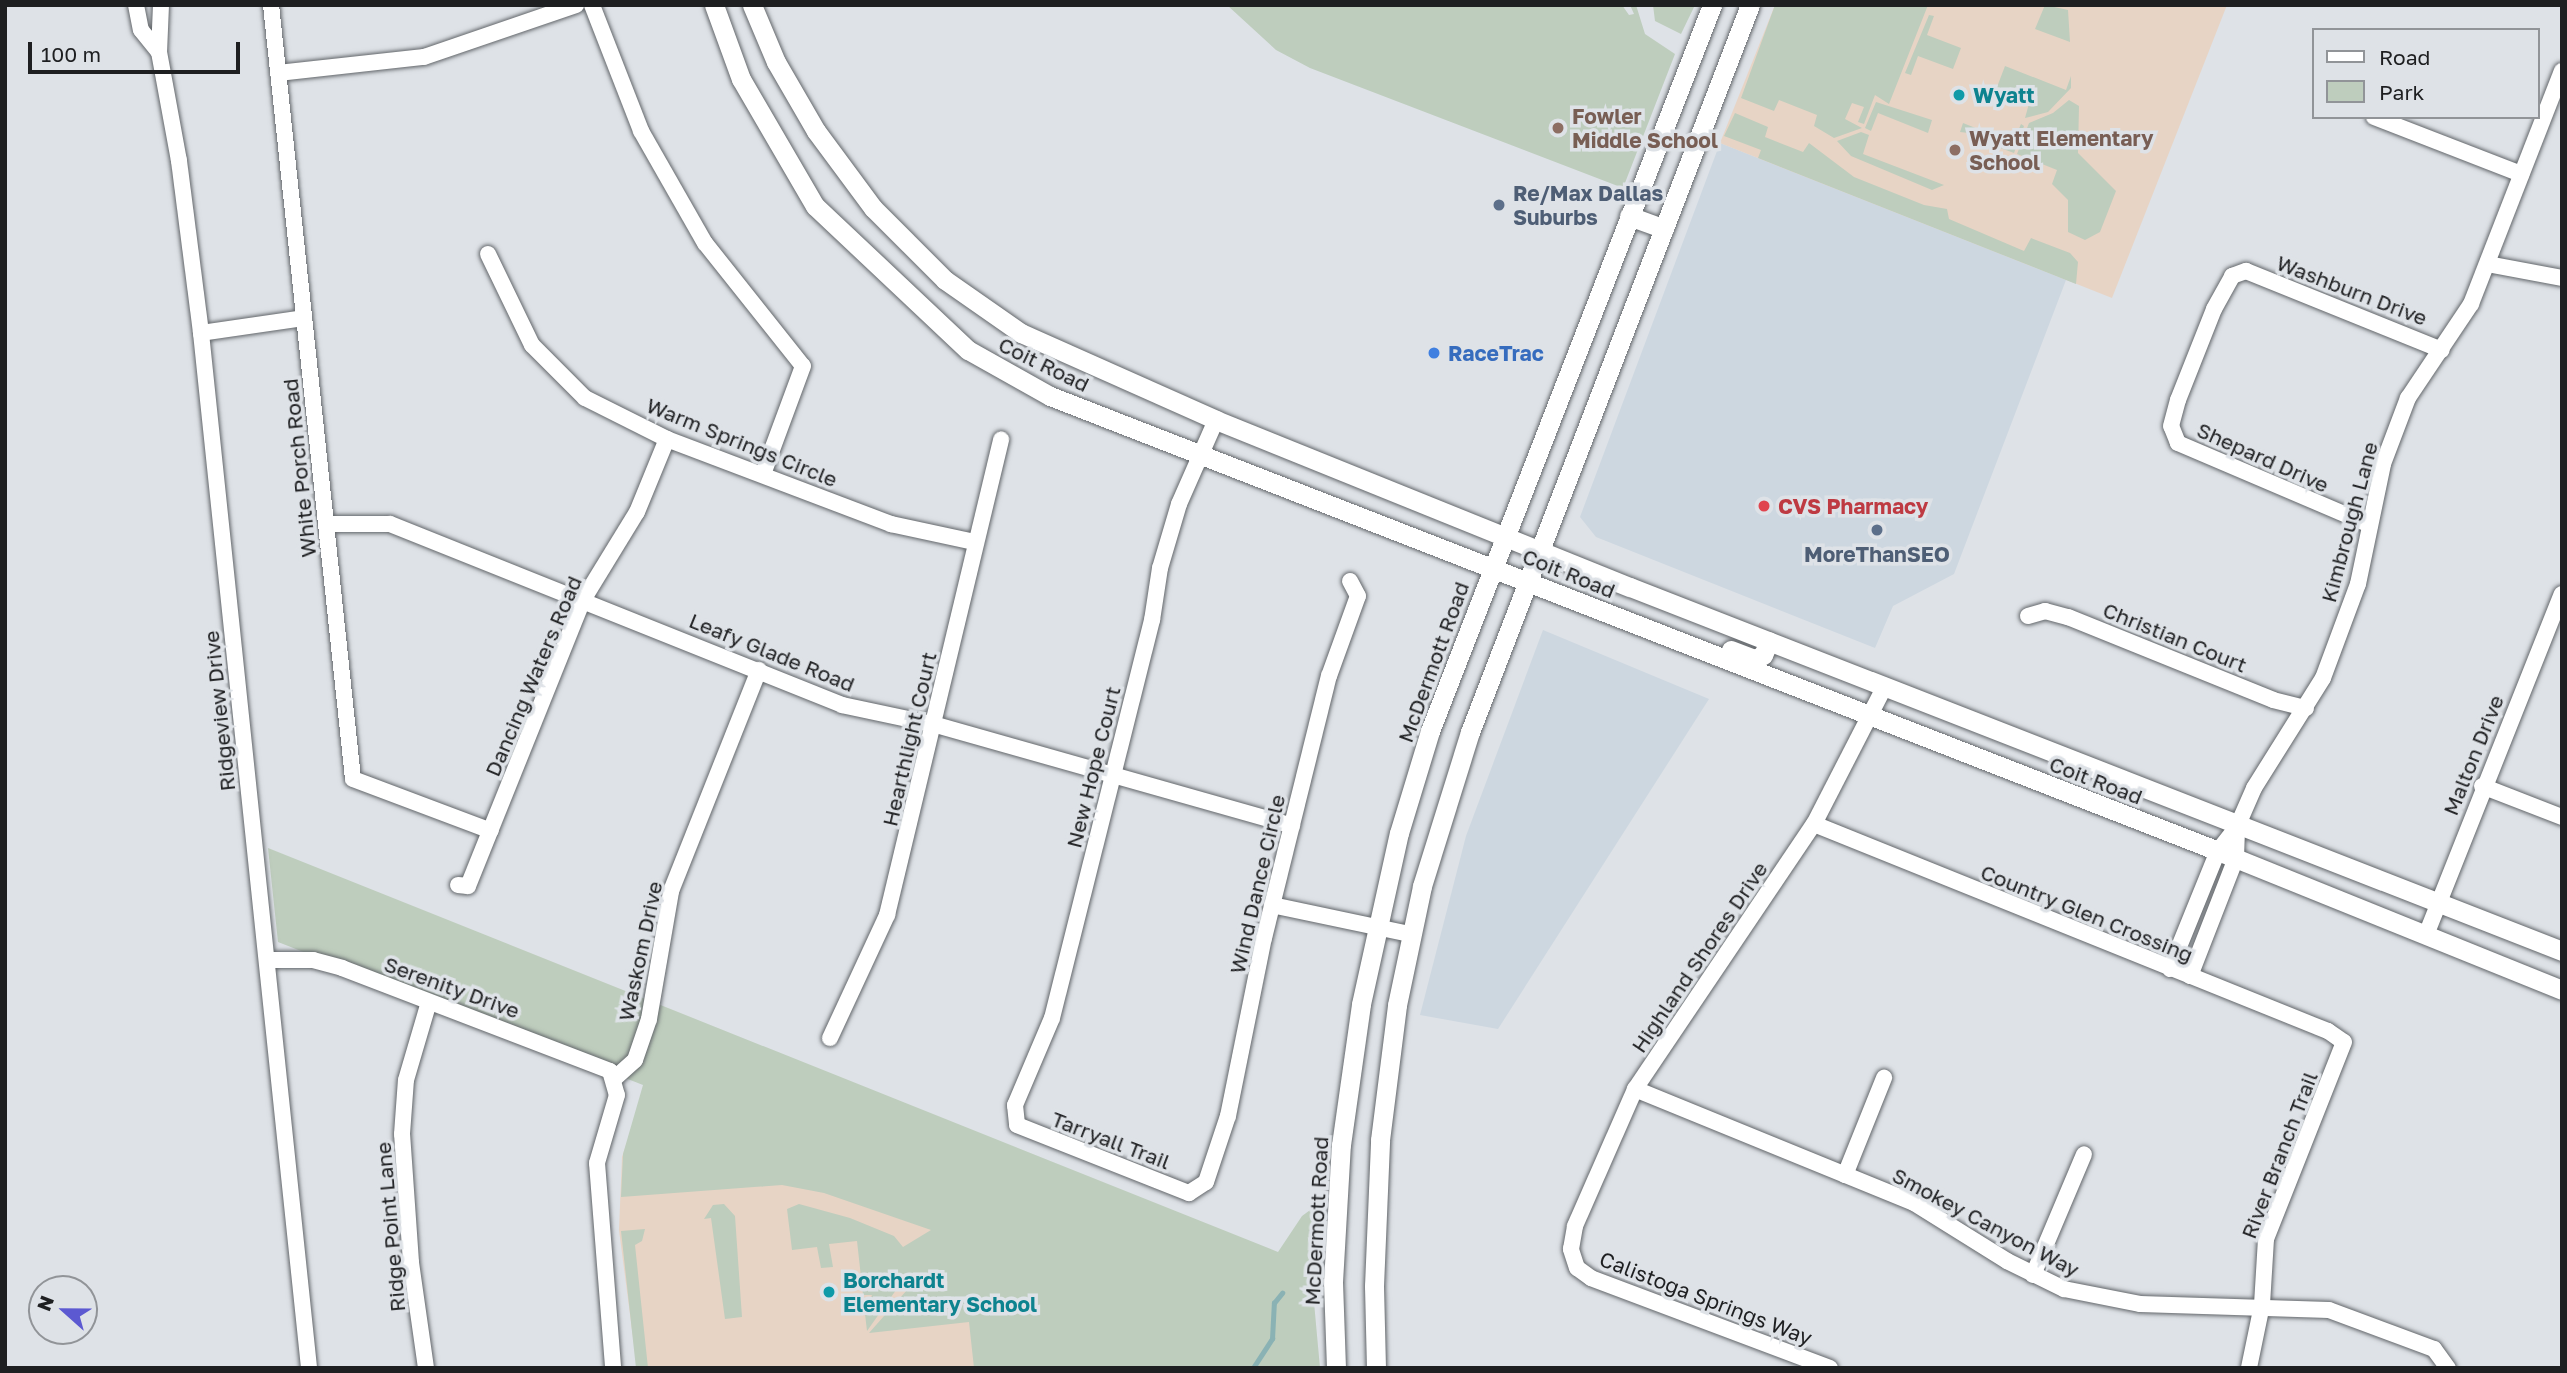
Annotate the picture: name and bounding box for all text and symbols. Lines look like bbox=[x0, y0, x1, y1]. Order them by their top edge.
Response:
scale bar bbox=[32, 28, 243, 72]
legend bbox=[2312, 28, 2539, 119]
text: 100 m bbox=[41, 41, 101, 67]
text: Road bbox=[2379, 44, 2430, 70]
text: Park bbox=[2379, 79, 2424, 105]
place label: Wyatt bbox=[1973, 82, 2035, 108]
marker: Wyatt bbox=[1951, 87, 1967, 103]
place label: Fowler Middle School bbox=[1572, 103, 1718, 153]
marker: Fowler Middle School bbox=[1550, 120, 1566, 136]
place label: Wyatt Elementary School bbox=[1969, 125, 2154, 175]
marker: Wyatt Elementary School bbox=[1947, 142, 1963, 158]
place label: Re/Max Dallas Suburbs bbox=[1513, 180, 1663, 230]
marker: Re/Max Dallas Suburbs bbox=[1491, 197, 1507, 213]
street label: Washburn Drive bbox=[2273, 250, 2431, 330]
street label: Coit Road bbox=[995, 331, 1093, 397]
place label: RaceTrac bbox=[1448, 340, 1544, 366]
marker: RaceTrac bbox=[1426, 345, 1442, 361]
street label: White Porch Road bbox=[277, 377, 321, 559]
street label: Warm Springs Circle bbox=[643, 392, 841, 492]
street label: Shepard Drive bbox=[2193, 417, 2333, 497]
street label: Kimbrough Lane bbox=[2315, 439, 2383, 605]
place label: CVS Pharmacy bbox=[1778, 493, 1928, 519]
marker: CVS Pharmacy bbox=[1756, 498, 1772, 514]
marker: MoreThanSEO bbox=[1869, 522, 1885, 538]
place label: MoreThanSEO bbox=[1804, 541, 1950, 567]
street label: Coit Road bbox=[1519, 543, 1619, 603]
street label: Dancing Waters Road bbox=[479, 572, 587, 780]
street label: McDermott Road bbox=[1392, 578, 1474, 746]
street label: Christian Court bbox=[2099, 597, 2251, 677]
street label: Leafy Glade Road bbox=[686, 607, 858, 697]
street label: Ridgeview Drive bbox=[198, 630, 240, 792]
street label: Hearthlight Court bbox=[877, 649, 941, 829]
street label: New Hope Court bbox=[1061, 684, 1125, 850]
street label: Malton Drive bbox=[2437, 691, 2509, 819]
street label: Coit Road bbox=[2046, 751, 2146, 809]
street label: Wind Dance Circle bbox=[1224, 792, 1290, 976]
street label: Highland Shores Drive bbox=[1626, 857, 1772, 1057]
street label: Country Glen Crossing bbox=[1977, 859, 2197, 967]
street label: Waskom Drive bbox=[613, 879, 667, 1023]
street label: Serenity Drive bbox=[381, 951, 523, 1023]
street label: River Branch Trail bbox=[2236, 1068, 2322, 1242]
street label: Tarryall Trail bbox=[1048, 1106, 1174, 1174]
street label: McDermott Road bbox=[1299, 1136, 1333, 1306]
street label: Ridge Point Lane bbox=[370, 1141, 410, 1313]
street label: Smokey Canyon Way bbox=[1888, 1162, 2084, 1282]
street label: Calistoga Springs Way bbox=[1596, 1246, 1816, 1350]
place label: Borchardt Elementary School bbox=[843, 1267, 1037, 1317]
north arrow bbox=[28, 1275, 98, 1345]
marker: Borchardt Elementary School bbox=[821, 1284, 837, 1300]
text: N bbox=[31, 1292, 58, 1314]

